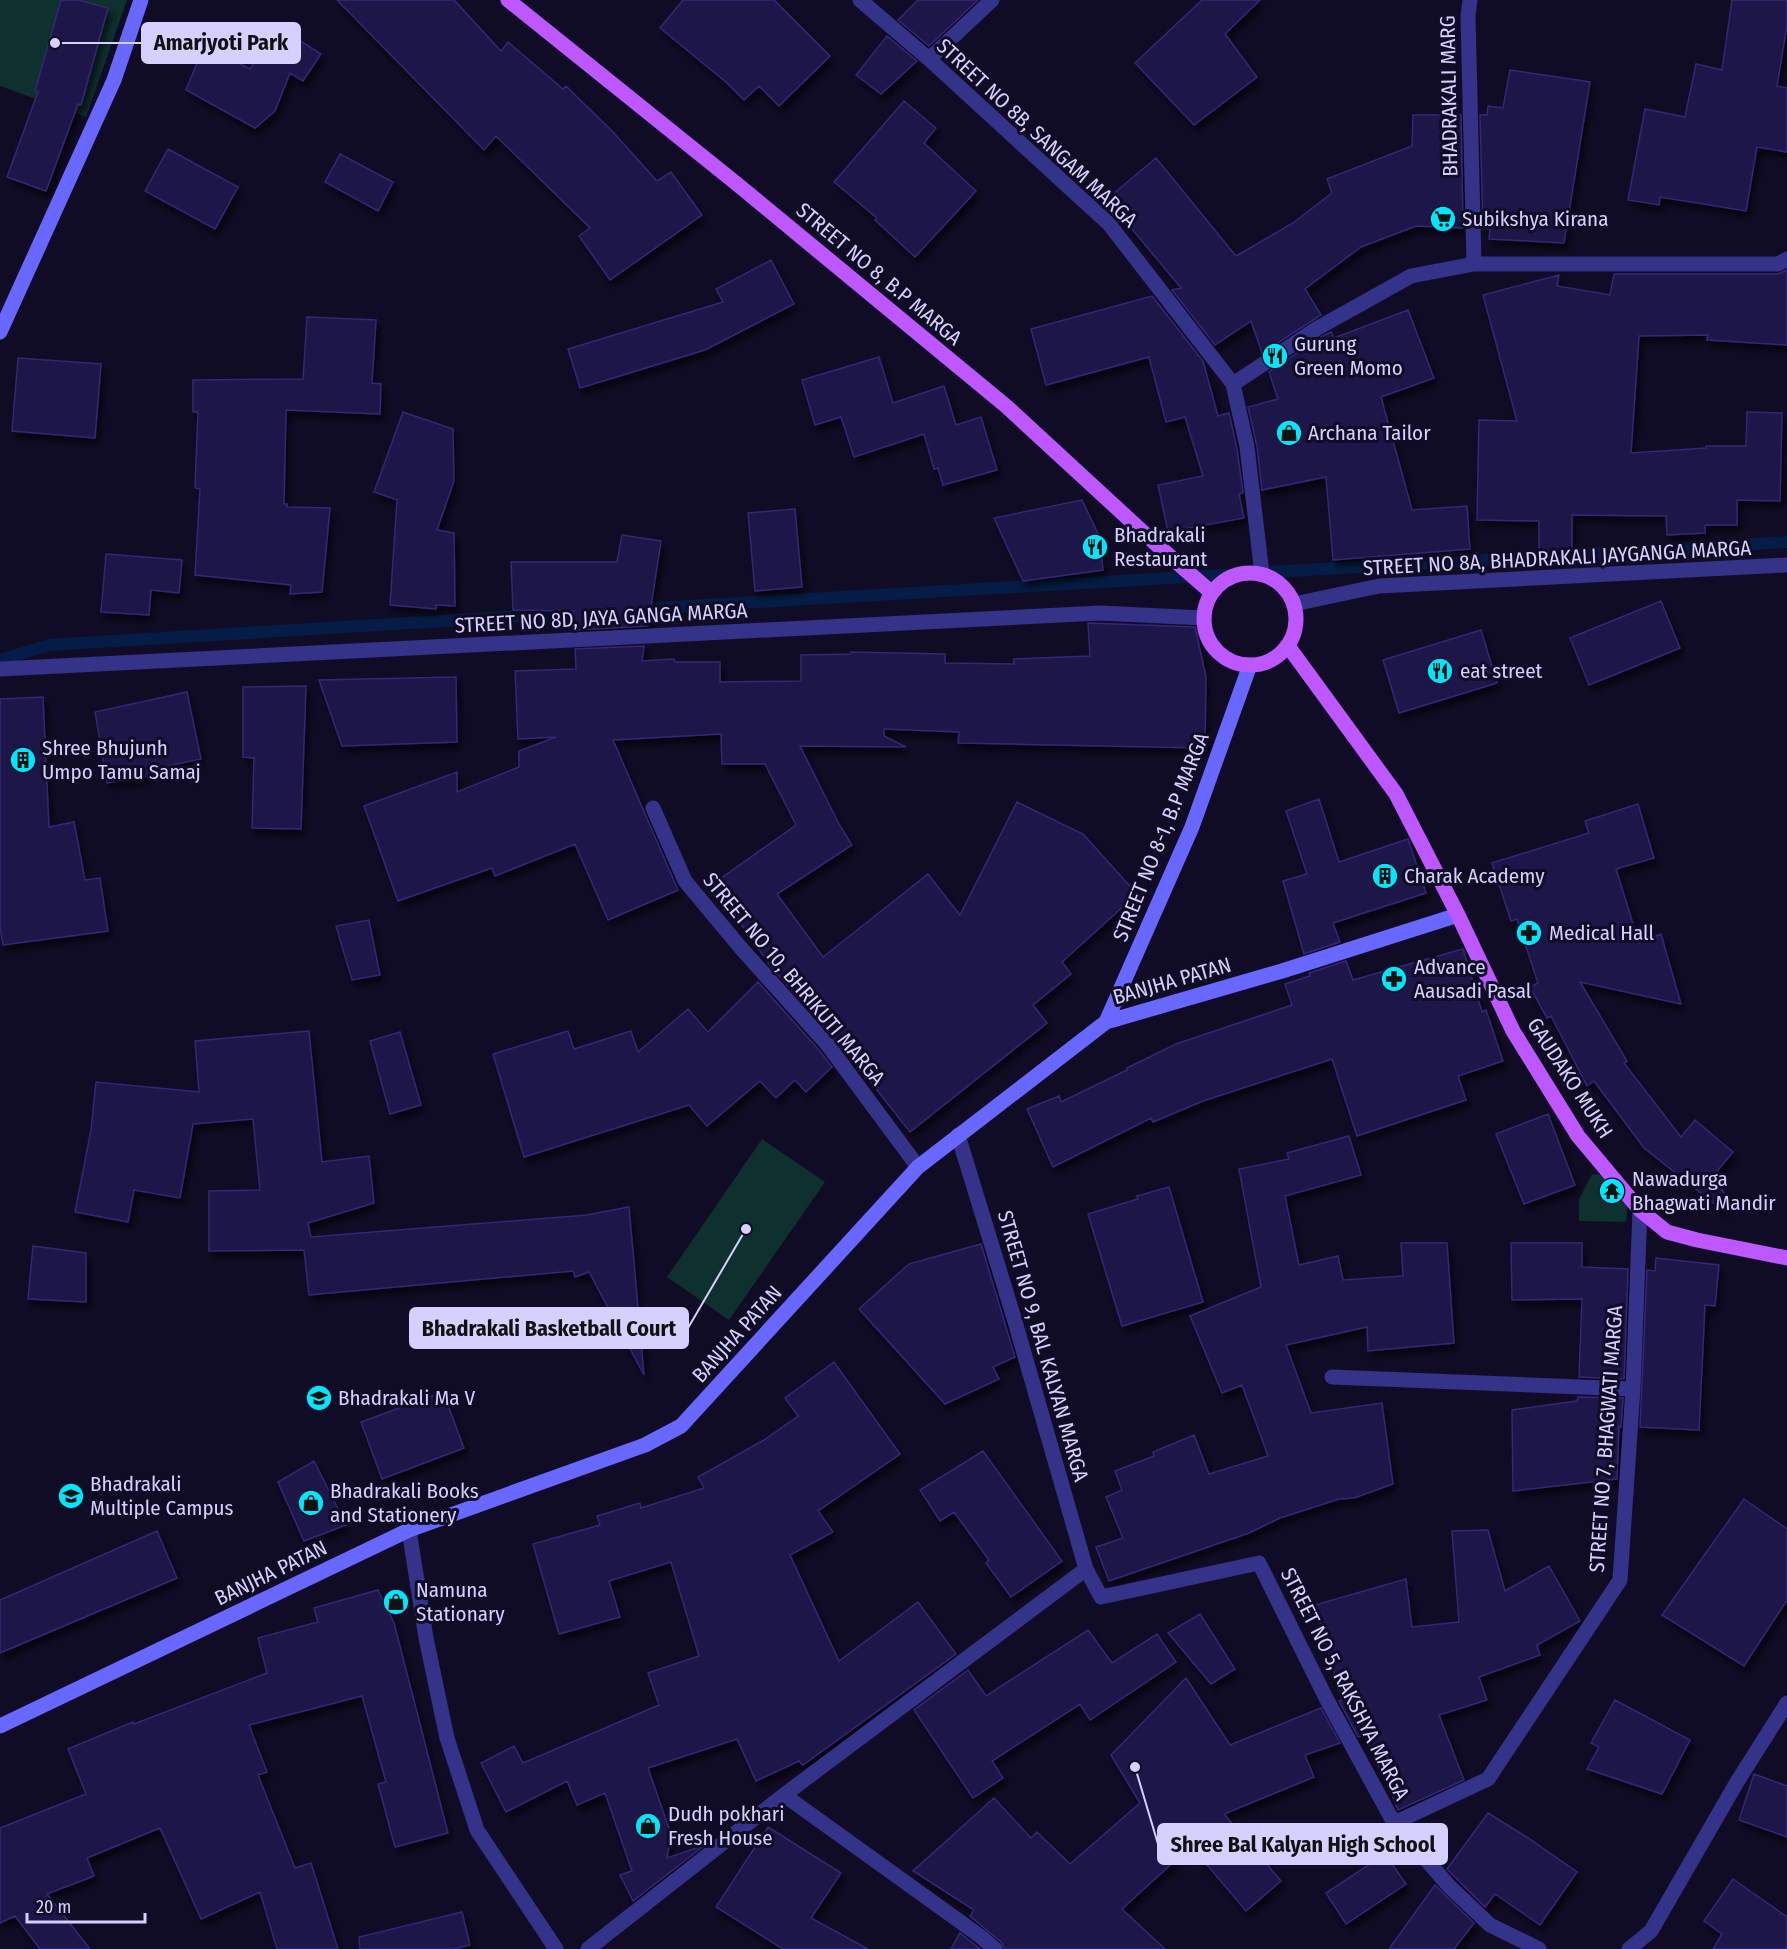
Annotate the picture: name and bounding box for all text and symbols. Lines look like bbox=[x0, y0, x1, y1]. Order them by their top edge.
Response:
street label: BHADRAKALI MARG bbox=[1435, 15, 1463, 177]
callout: Amarjyoti Park bbox=[142, 23, 300, 63]
text: Amarjyoti Park bbox=[153, 29, 289, 56]
street label: STREET NO 8B, SANGAM MARGA bbox=[931, 33, 1143, 233]
street label: STREET NO 8, B.P MARGA bbox=[791, 197, 967, 351]
supermarket icon: Subikshya Kirana bbox=[1428, 204, 1458, 234]
place label: Subikshya Kirana bbox=[1462, 206, 1608, 232]
place label: Gurung Green Momo bbox=[1294, 331, 1403, 381]
restaurant icon: Gurung Green Momo bbox=[1260, 341, 1290, 371]
shop icon: Archana Tailor bbox=[1274, 418, 1304, 448]
place label: Archana Tailor bbox=[1308, 420, 1431, 446]
place label: Bhadrakali Restaurant bbox=[1114, 522, 1207, 572]
restaurant icon: Bhadrakali Restaurant bbox=[1080, 532, 1110, 562]
street label: STREET NO 8A, BHADRAKALI JAYGANGA MARGA bbox=[1362, 535, 1752, 581]
street label: STREET NO 8D, JAYA GANGA MARGA bbox=[454, 597, 748, 639]
restaurant icon: eat street bbox=[1425, 656, 1455, 686]
place label: eat street bbox=[1460, 658, 1543, 684]
street label: STREET NO 8-1, B.P MARGA bbox=[1107, 729, 1215, 945]
place label: Shree Bhujunh Umpo Tamu Samaj bbox=[42, 735, 201, 785]
building icon: Shree Bhujunh Umpo Tamu Samaj bbox=[8, 745, 38, 775]
building icon: Charak Academy bbox=[1370, 861, 1400, 891]
place label: Charak Academy bbox=[1404, 863, 1545, 889]
street label: STREET NO 10, BHRIKUTI MARGA bbox=[697, 867, 891, 1091]
pharmacy icon: Medical Hall bbox=[1514, 918, 1544, 948]
place label: Medical Hall bbox=[1549, 920, 1655, 946]
street label: BANJHA PATAN bbox=[1110, 952, 1234, 1010]
place label: Advance Aausadi Pasal bbox=[1414, 954, 1532, 1004]
pharmacy icon: Advance Aausadi Pasal bbox=[1379, 964, 1409, 994]
street label: GAUDAKO MUKH bbox=[1521, 1013, 1619, 1143]
place label: Nawadurga Bhagwati Mandir bbox=[1632, 1166, 1776, 1216]
temple icon: Nawadurga Bhagwati Mandir bbox=[1597, 1176, 1627, 1206]
street label: STREET NO 9, BAL KALYAN MARGA bbox=[992, 1208, 1094, 1484]
street label: BANJHA PATAN bbox=[687, 1280, 787, 1388]
street label: STREET NO 7, BHAGWATI MARGA bbox=[1584, 1305, 1628, 1573]
callout: Bhadrakali Basketball Court bbox=[410, 1308, 688, 1348]
text: Bhadrakali Basketball Court bbox=[422, 1315, 677, 1342]
school or university icon: Bhadrakali Ma V bbox=[304, 1383, 334, 1413]
place label: Bhadrakali Ma V bbox=[338, 1385, 476, 1411]
place label: Bhadrakali Multiple Campus bbox=[90, 1471, 234, 1521]
place label: Bhadrakali Books and Stationery bbox=[330, 1478, 479, 1528]
school or university icon: Bhadrakali Multiple Campus bbox=[56, 1481, 86, 1511]
shop icon: Bhadrakali Books and Stationery bbox=[296, 1488, 326, 1518]
street label: BANJHA PATAN bbox=[211, 1535, 331, 1611]
street label: STREET NO 5, RAKSHYA MARGA bbox=[1275, 1563, 1415, 1805]
place label: Namuna Stationary bbox=[416, 1577, 505, 1627]
shop icon: Namuna Stationary bbox=[381, 1587, 411, 1617]
place label: Dudh pokhari Fresh House bbox=[668, 1801, 784, 1851]
shop icon: Dudh pokhari Fresh House bbox=[633, 1811, 663, 1841]
callout: Shree Bal Kalyan High School bbox=[1158, 1824, 1447, 1864]
text: Shree Bal Kalyan High School bbox=[1170, 1831, 1437, 1858]
scale bar bbox=[27, 1886, 146, 1924]
text: 20 m bbox=[36, 1896, 71, 1918]

